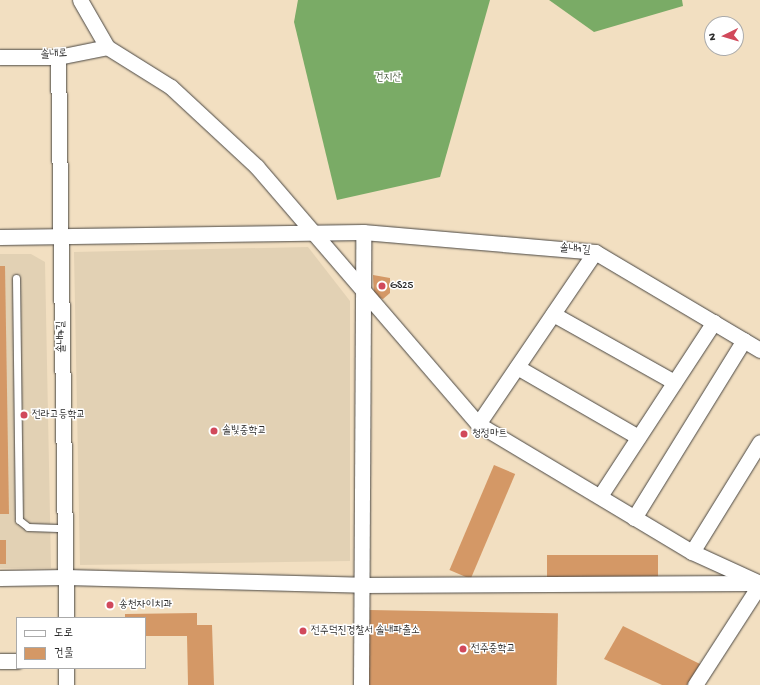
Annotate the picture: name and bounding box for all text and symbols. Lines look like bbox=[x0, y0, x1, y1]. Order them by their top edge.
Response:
north arrow bbox=[704, 16, 744, 56]
text: N bbox=[707, 33, 719, 41]
street label: 솔내로 bbox=[40, 47, 68, 63]
park label: 건지산 bbox=[375, 71, 401, 85]
street label: 솔내1길 bbox=[559, 242, 591, 258]
place label: GS25 bbox=[390, 279, 413, 293]
marker: GS25 bbox=[377, 281, 387, 291]
street label: 솔내7길 bbox=[55, 321, 69, 353]
place label: 전라고등학교 bbox=[32, 408, 85, 422]
marker: 전라고등학교 bbox=[19, 410, 29, 420]
place label: 솔빛중학교 bbox=[222, 424, 266, 438]
marker: 솔빛중학교 bbox=[209, 426, 219, 436]
place label: 청정마트 bbox=[472, 427, 507, 441]
marker: 청정마트 bbox=[459, 429, 469, 439]
place label: 송천자이치과 bbox=[119, 598, 172, 612]
marker: 송천자이치과 bbox=[104, 599, 116, 611]
legend bbox=[16, 617, 146, 669]
place label: 전주덕진경찰서 솔내파출소 bbox=[311, 624, 420, 638]
marker: 전주덕진경찰서 솔내파출소 bbox=[298, 626, 308, 636]
text: 도로 bbox=[54, 627, 73, 641]
place label: 전주중학교 bbox=[471, 642, 515, 656]
marker: 전주중학교 bbox=[458, 644, 468, 654]
text: 건물 bbox=[54, 647, 73, 661]

